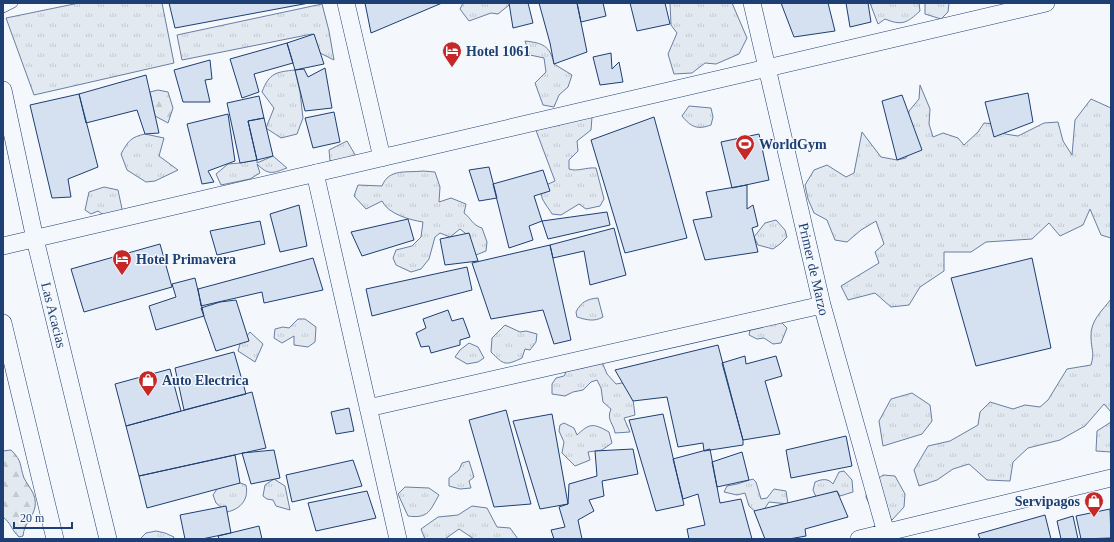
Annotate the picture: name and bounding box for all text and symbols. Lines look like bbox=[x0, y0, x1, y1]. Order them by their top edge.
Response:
hotel icon: Hotel 1061 bbox=[441, 40, 463, 68]
place label: Hotel 1061 bbox=[466, 44, 530, 59]
sports icon: WorldGym bbox=[734, 133, 756, 161]
place label: WorldGym bbox=[759, 137, 827, 152]
street label: Primer de Marzo bbox=[796, 221, 831, 317]
hotel icon: Hotel Primavera bbox=[111, 248, 133, 276]
place label: Hotel Primavera bbox=[136, 252, 236, 267]
street label: Las Acacias bbox=[38, 281, 69, 350]
shop icon: Auto Electrica bbox=[137, 369, 159, 397]
place label: Auto Electrica bbox=[162, 373, 249, 388]
shop icon: Servipagos bbox=[1083, 490, 1105, 518]
place label: Servipagos bbox=[1015, 494, 1081, 509]
scale bar bbox=[14, 504, 72, 530]
text: 20 m bbox=[20, 511, 45, 525]

